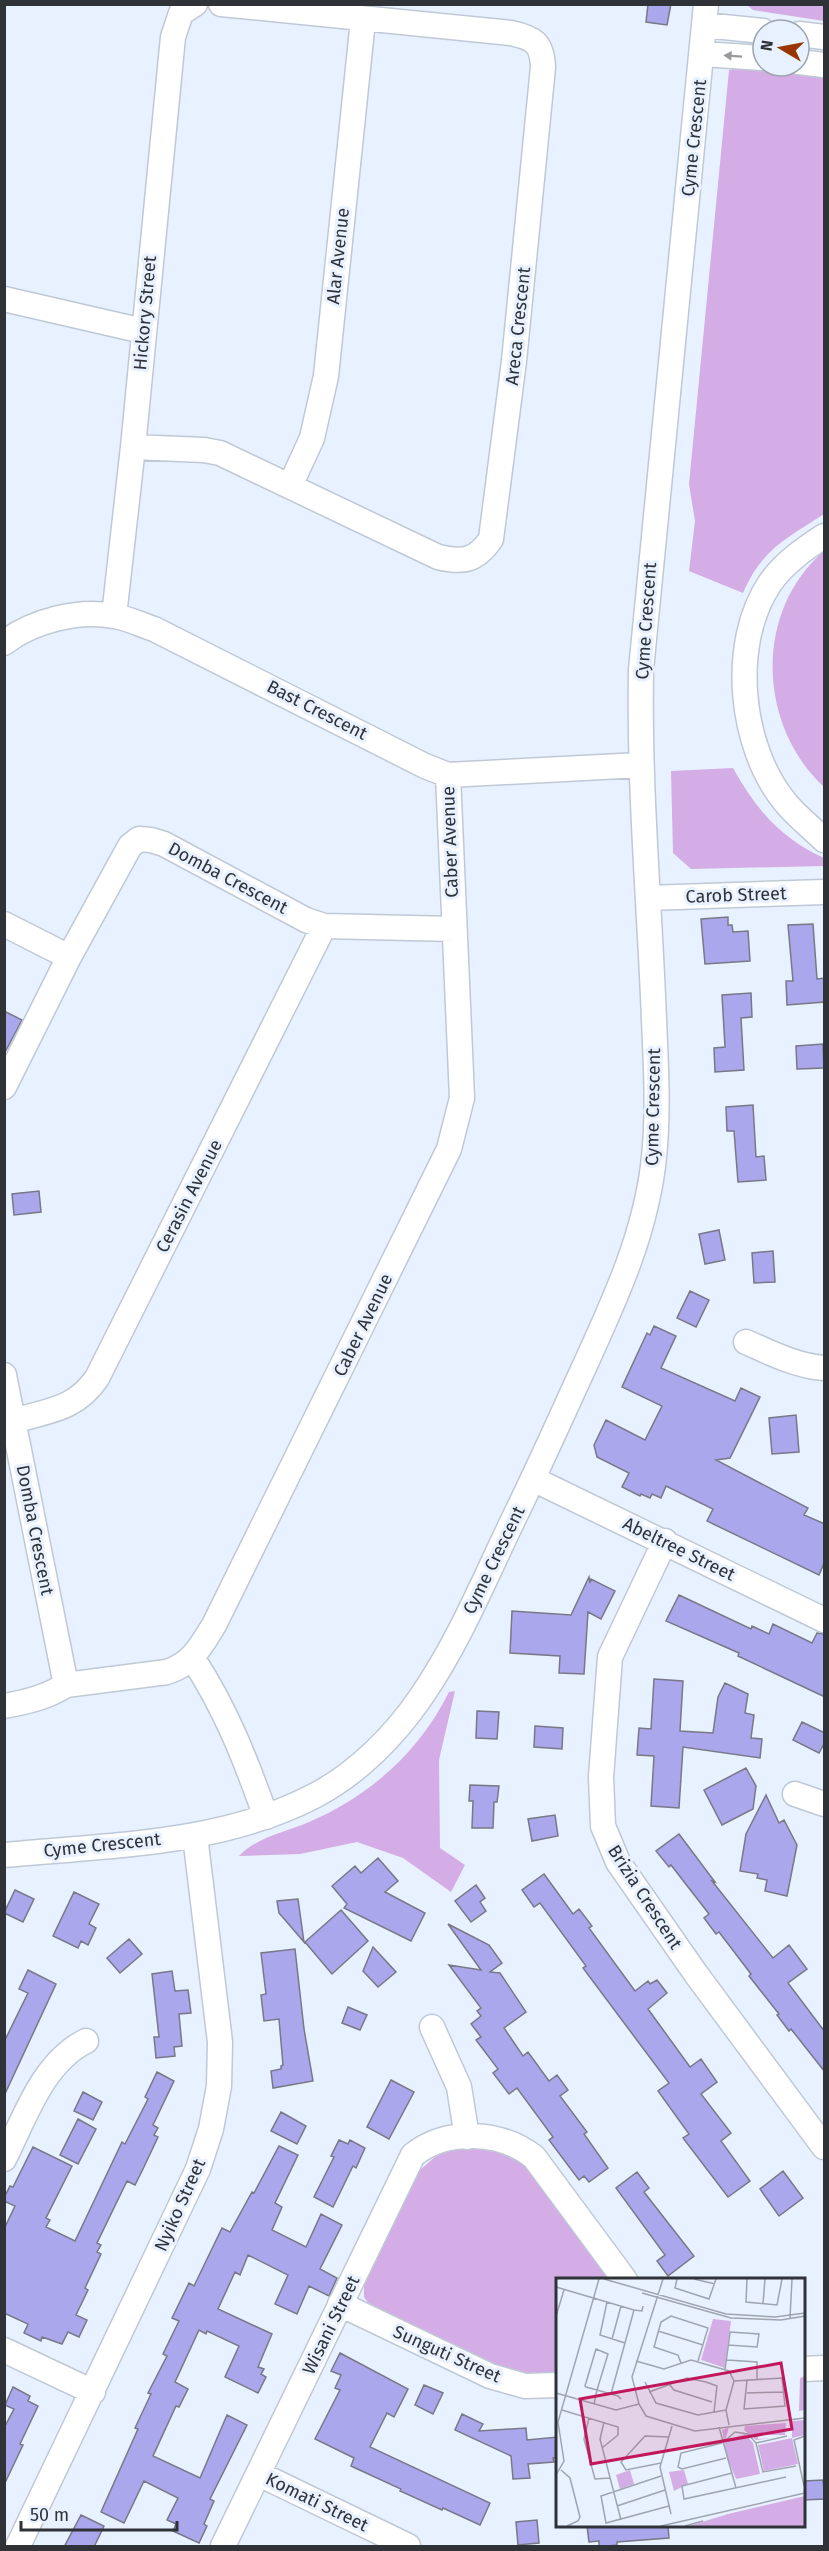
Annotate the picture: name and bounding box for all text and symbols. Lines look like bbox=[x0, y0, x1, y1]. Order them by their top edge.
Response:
north arrow bbox=[751, 18, 811, 78]
text: N bbox=[756, 39, 777, 52]
one-way arrow bbox=[723, 51, 742, 61]
street label: Cyme Crescent bbox=[677, 78, 711, 198]
street label: Alar Avenue bbox=[322, 207, 354, 305]
street label: Hickory Street bbox=[129, 254, 161, 371]
street label: Areca Crescent bbox=[501, 265, 535, 386]
street label: Cyme Crescent bbox=[631, 561, 661, 680]
street label: Bast Crescent bbox=[263, 675, 371, 745]
street label: Caber Avenue bbox=[437, 786, 463, 898]
street label: Domba Crescent bbox=[164, 837, 292, 919]
street label: Carob Street bbox=[685, 882, 787, 908]
street label: Cyme Crescent bbox=[641, 1048, 665, 1166]
street label: Cerasin Avenue bbox=[151, 1136, 227, 1256]
street label: Caber Avenue bbox=[329, 1270, 397, 1380]
street label: Domba Crescent bbox=[12, 1463, 58, 1597]
street label: Cyme Crescent bbox=[458, 1502, 530, 1618]
street label: Abeltree Street bbox=[619, 1512, 739, 1586]
street label: Cyme Crescent bbox=[42, 1828, 162, 1862]
street label: Brizia Crescent bbox=[603, 1841, 687, 1954]
street label: Nyiko Street bbox=[150, 2155, 210, 2255]
street label: Wisani Street bbox=[298, 2272, 365, 2378]
inset map bbox=[556, 2278, 805, 2527]
street label: Sunguti Street bbox=[390, 2320, 505, 2388]
street label: Komati Street bbox=[262, 2468, 372, 2536]
scale bar bbox=[21, 2494, 177, 2532]
text: 50 m bbox=[30, 2504, 69, 2526]

